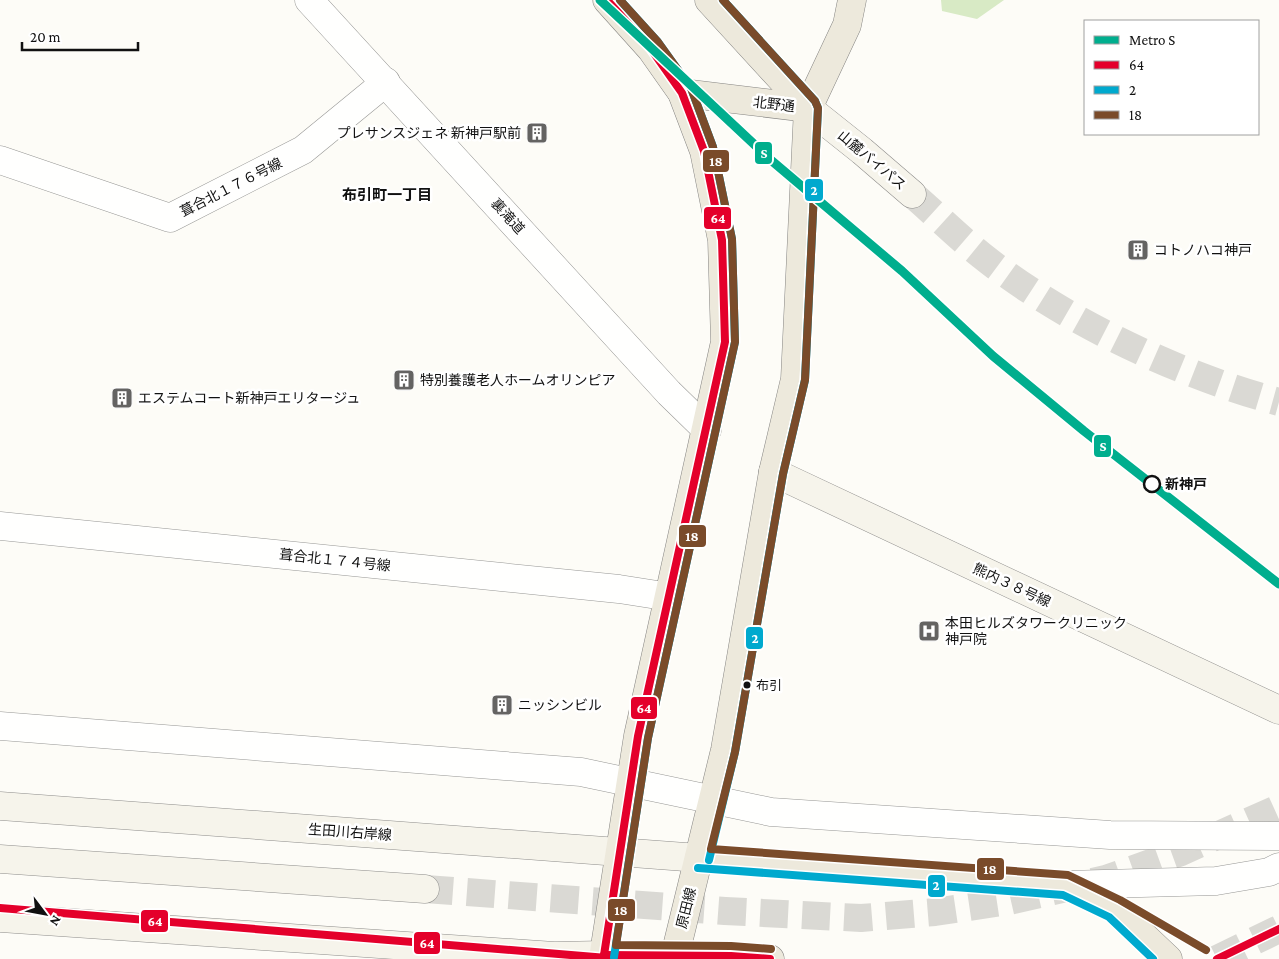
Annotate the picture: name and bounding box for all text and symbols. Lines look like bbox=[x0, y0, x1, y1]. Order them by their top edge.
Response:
scale bar bbox=[22, 20, 139, 52]
legend bbox=[1084, 20, 1259, 135]
text: 20 m bbox=[30, 29, 61, 45]
text: Metro S bbox=[1129, 32, 1175, 48]
text: 64 bbox=[1129, 57, 1144, 73]
text: 2 bbox=[1129, 82, 1136, 98]
street label: 北野通 bbox=[752, 94, 796, 114]
text: 18 bbox=[1129, 107, 1142, 123]
building icon: プレサンスジェネ 新神戸駅前 bbox=[525, 121, 549, 145]
place label: プレサンスジェネ 新神戸駅前 bbox=[337, 125, 521, 141]
street label: 山麓バイパス bbox=[835, 127, 909, 193]
line badge: S bbox=[754, 141, 773, 165]
text: S bbox=[761, 145, 768, 161]
line badge: 18 bbox=[702, 149, 730, 173]
text: 18 bbox=[709, 153, 723, 169]
street label: 葺合北１７６号線 bbox=[177, 154, 285, 220]
line badge: 2 bbox=[804, 178, 824, 202]
text: 2 bbox=[810, 182, 818, 198]
district label: 布引町一丁目 bbox=[342, 187, 432, 203]
street label: 裏滝道 bbox=[488, 195, 528, 237]
line badge: 64 bbox=[703, 206, 732, 230]
text: 64 bbox=[710, 210, 726, 226]
building icon: コトノハコ神戸 bbox=[1126, 238, 1150, 262]
place label: コトノハコ神戸 bbox=[1154, 242, 1252, 258]
building icon: 特別養護老人ホームオリンピア bbox=[392, 368, 416, 392]
place label: 特別養護老人ホームオリンピア bbox=[420, 372, 616, 388]
building icon: エステムコート新神戸エリタージュ bbox=[110, 386, 134, 410]
place label: エステムコート新神戸エリタージュ bbox=[138, 390, 360, 406]
line badge: S bbox=[1093, 434, 1112, 458]
text: S bbox=[1100, 438, 1107, 454]
marker: 新神戸 bbox=[1143, 475, 1161, 493]
place label: 新神戸 bbox=[1165, 476, 1207, 492]
line badge: 18 bbox=[678, 524, 707, 548]
text: 18 bbox=[685, 528, 699, 544]
street label: 葺合北１７４号線 bbox=[278, 546, 392, 574]
street label: 熊内３８号線 bbox=[971, 560, 1053, 610]
place label: 本田ヒルズタワークリニック 神戸院 bbox=[945, 615, 1127, 647]
hospital icon: 本田ヒルズタワークリニック 神戸院 bbox=[917, 619, 941, 643]
line badge: 2 bbox=[745, 626, 764, 650]
text: 2 bbox=[751, 630, 759, 646]
place label: 布引 bbox=[756, 678, 782, 693]
marker: 布引 bbox=[742, 680, 752, 690]
building icon: ニッシンビル bbox=[490, 693, 514, 717]
line badge: 64 bbox=[630, 696, 658, 720]
place label: ニッシンビル bbox=[518, 697, 602, 713]
text: 64 bbox=[636, 700, 652, 716]
street label: 生田川右岸線 bbox=[308, 821, 392, 843]
line badge: 18 bbox=[976, 857, 1005, 881]
text: 18 bbox=[983, 861, 997, 877]
line badge: 2 bbox=[927, 874, 946, 898]
text: 2 bbox=[932, 877, 940, 893]
street label: 原田線 bbox=[673, 886, 699, 930]
north arrow bbox=[20, 889, 70, 939]
line badge: 18 bbox=[607, 898, 636, 922]
text: 18 bbox=[614, 902, 628, 918]
line badge: 64 bbox=[140, 909, 169, 933]
text: N bbox=[46, 913, 65, 930]
text: 64 bbox=[147, 913, 163, 929]
line badge: 64 bbox=[413, 931, 441, 955]
text: 64 bbox=[419, 935, 435, 951]

